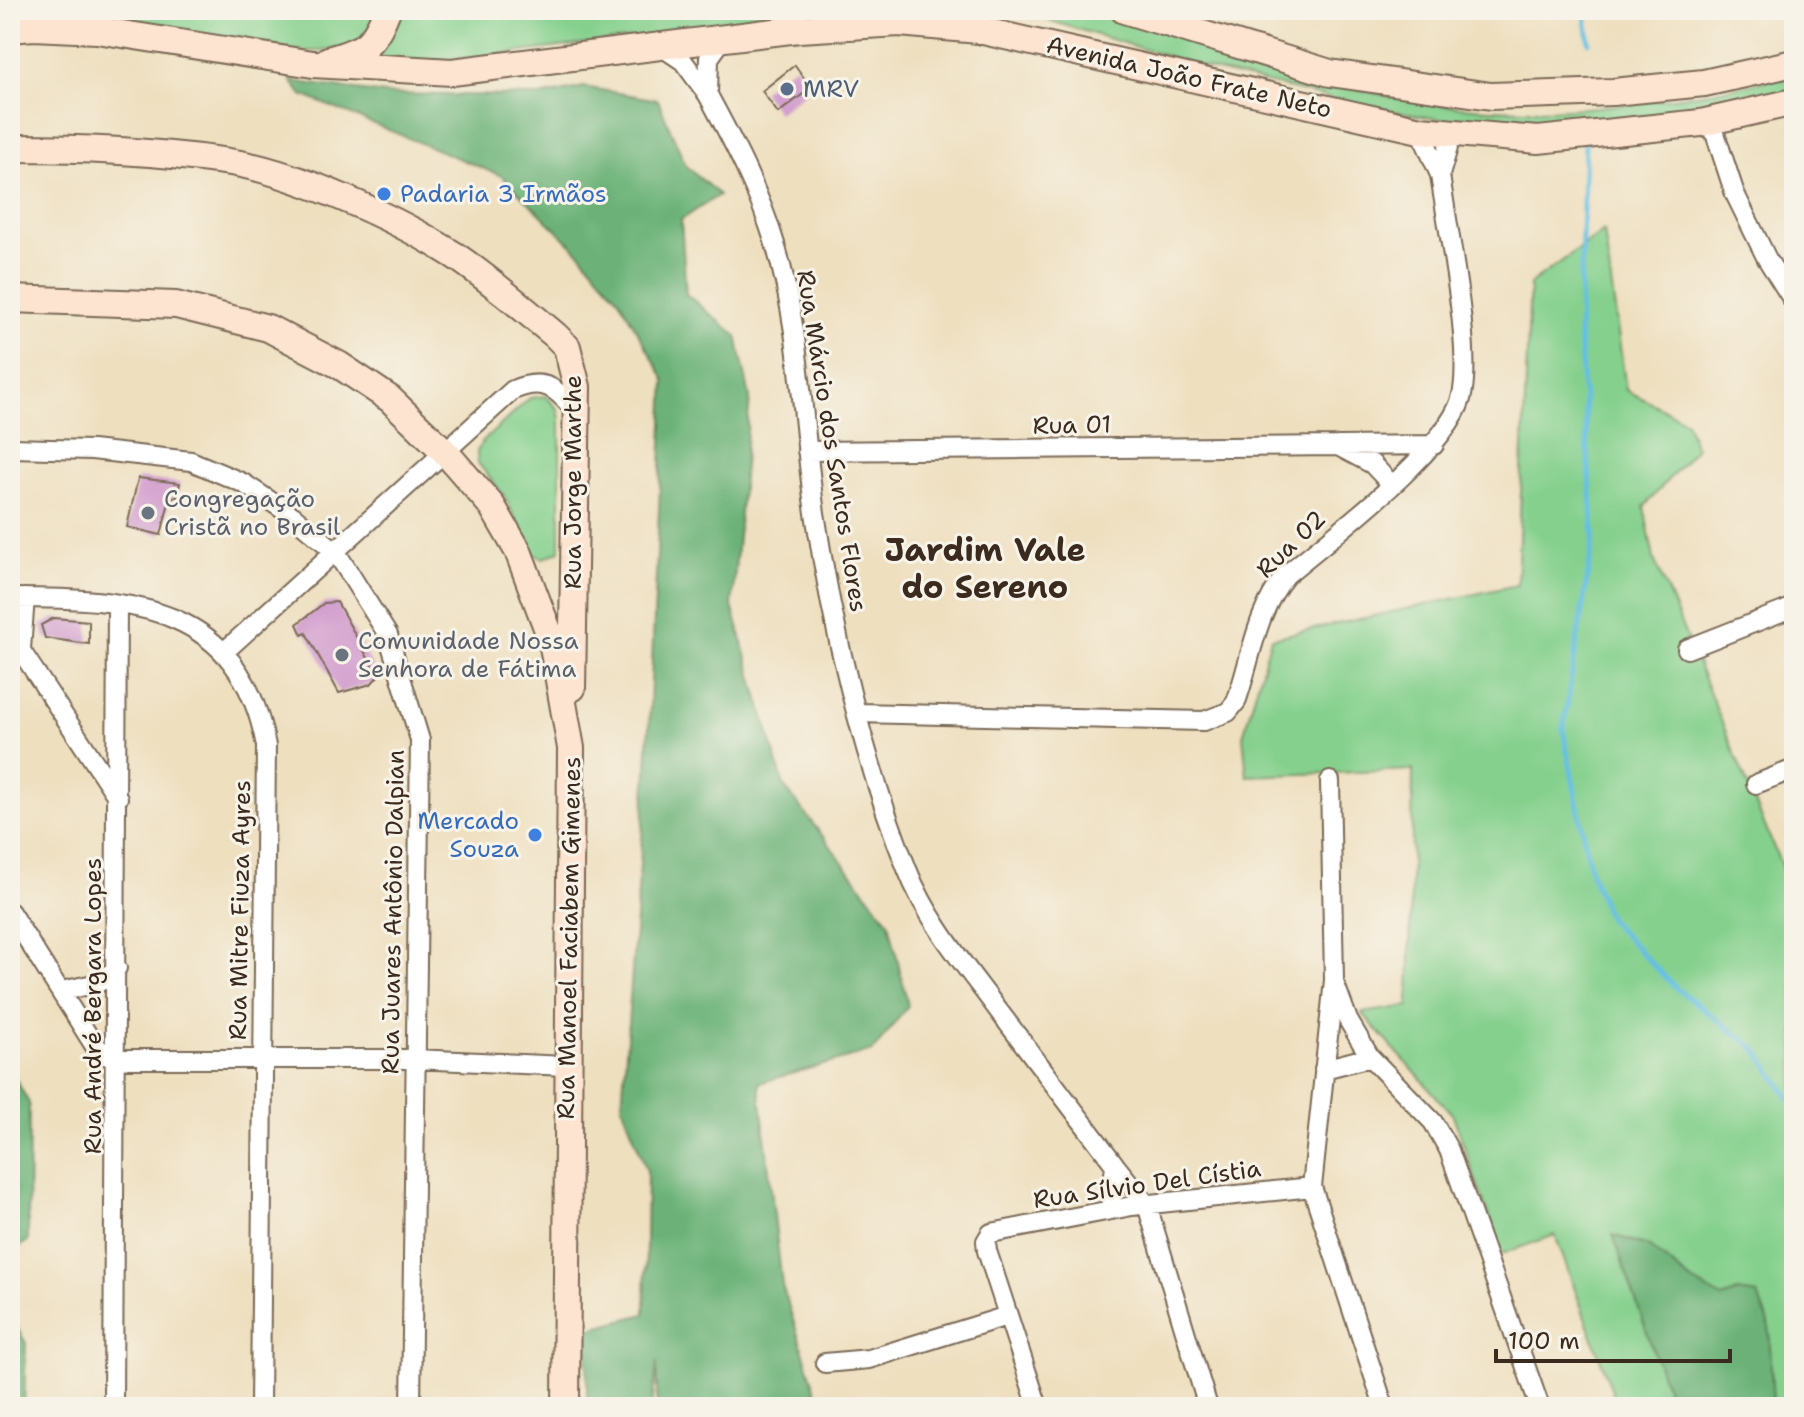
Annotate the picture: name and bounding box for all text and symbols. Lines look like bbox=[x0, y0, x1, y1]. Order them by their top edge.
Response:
street label: Avenida João Frate Neto bbox=[1043, 29, 1335, 125]
place label: MRV bbox=[803, 73, 859, 105]
marker: MRV bbox=[778, 80, 796, 98]
place label: Padaria 3 Irmãos bbox=[400, 178, 607, 210]
marker: Padaria 3 Irmãos bbox=[375, 185, 393, 203]
street label: Rua Márcio dos Santos Flores bbox=[789, 268, 875, 614]
street label: Rua Jorge Marthe bbox=[557, 375, 589, 589]
street label: Rua 01 bbox=[1032, 408, 1112, 442]
place label: Congregação Cristã no Brasil bbox=[164, 483, 341, 543]
street label: Rua 02 bbox=[1249, 503, 1333, 585]
marker: Congregação Cristã no Brasil bbox=[139, 504, 157, 522]
district label: Jardim Vale do Sereno bbox=[884, 528, 1086, 608]
place label: Comunidade Nossa Senhora de Fátima bbox=[358, 625, 579, 685]
marker: Comunidade Nossa Senhora de Fátima bbox=[333, 646, 351, 664]
street label: Rua Juares Antônio Dalpian bbox=[374, 749, 412, 1075]
street label: Rua Manoel Faciabem Gimenes bbox=[550, 756, 588, 1120]
street label: Rua Mitre Fiuza Ayres bbox=[222, 780, 258, 1040]
place label: Mercado Souza bbox=[417, 805, 519, 865]
marker: Mercado Souza bbox=[526, 826, 544, 844]
street label: Rua André Bergara Lopes bbox=[77, 858, 109, 1154]
street label: Rua Sílvio Del Cístia bbox=[1031, 1152, 1263, 1216]
scale bar bbox=[1496, 1313, 1730, 1363]
text: 100 m bbox=[1508, 1325, 1580, 1357]

